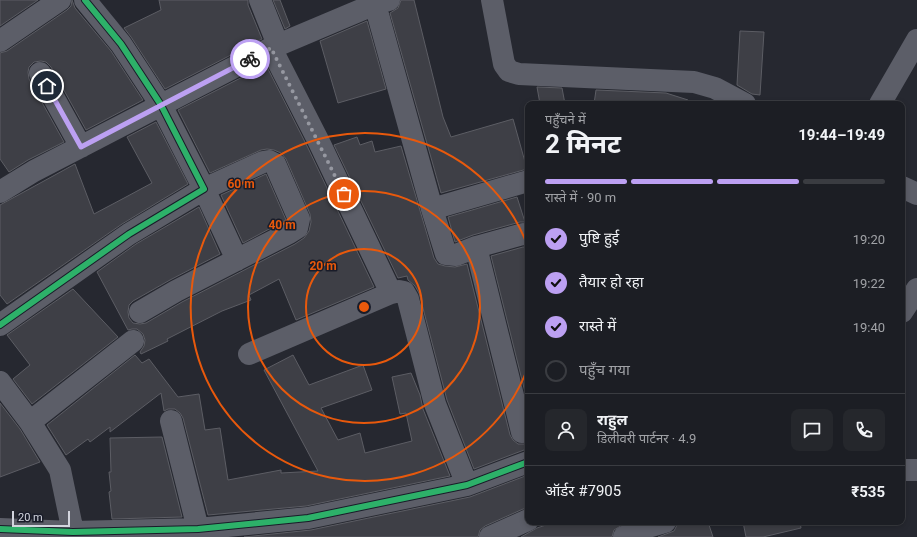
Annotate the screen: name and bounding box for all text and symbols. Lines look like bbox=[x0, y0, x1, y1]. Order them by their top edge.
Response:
courier bbox=[230, 39, 270, 79]
icon: bike bbox=[239, 48, 261, 70]
pin bbox=[30, 69, 64, 103]
icon: home bbox=[36, 75, 58, 97]
text: पहुँचने में bbox=[545, 112, 586, 127]
text: 19:44–19:49 bbox=[798, 126, 885, 144]
text: 2 मिनट bbox=[545, 129, 621, 159]
text: 60 m bbox=[227, 177, 255, 191]
pin bbox=[327, 177, 361, 211]
icon: bag bbox=[333, 183, 355, 205]
text: रास्ते में · 90 m bbox=[545, 190, 616, 205]
text: 40 m bbox=[268, 218, 296, 232]
icon: check bbox=[545, 228, 567, 250]
text: पुष्टि हुई bbox=[579, 229, 619, 247]
text: 19:20 bbox=[853, 232, 885, 247]
text: 20 m bbox=[309, 259, 337, 273]
icon: check bbox=[545, 272, 567, 294]
text: तैयार हो रहा bbox=[579, 273, 644, 291]
text: 19:22 bbox=[853, 276, 885, 291]
centre of rings bbox=[357, 300, 371, 314]
icon: check bbox=[545, 316, 567, 338]
text: रास्ते में bbox=[579, 317, 616, 335]
text: 19:40 bbox=[853, 320, 885, 335]
text: पहुँच गया bbox=[579, 361, 630, 379]
button: person bbox=[545, 409, 587, 451]
button: chat bbox=[791, 409, 833, 451]
button: phone bbox=[843, 409, 885, 451]
text: राहुल bbox=[597, 411, 628, 429]
text: डिलीवरी पार्टनर · 4.9 bbox=[597, 431, 696, 446]
text: ऑर्डर #7905 bbox=[545, 482, 621, 500]
text: ₹535 bbox=[851, 483, 885, 501]
scale bar bbox=[12, 509, 70, 528]
text: 20 m bbox=[18, 511, 43, 524]

